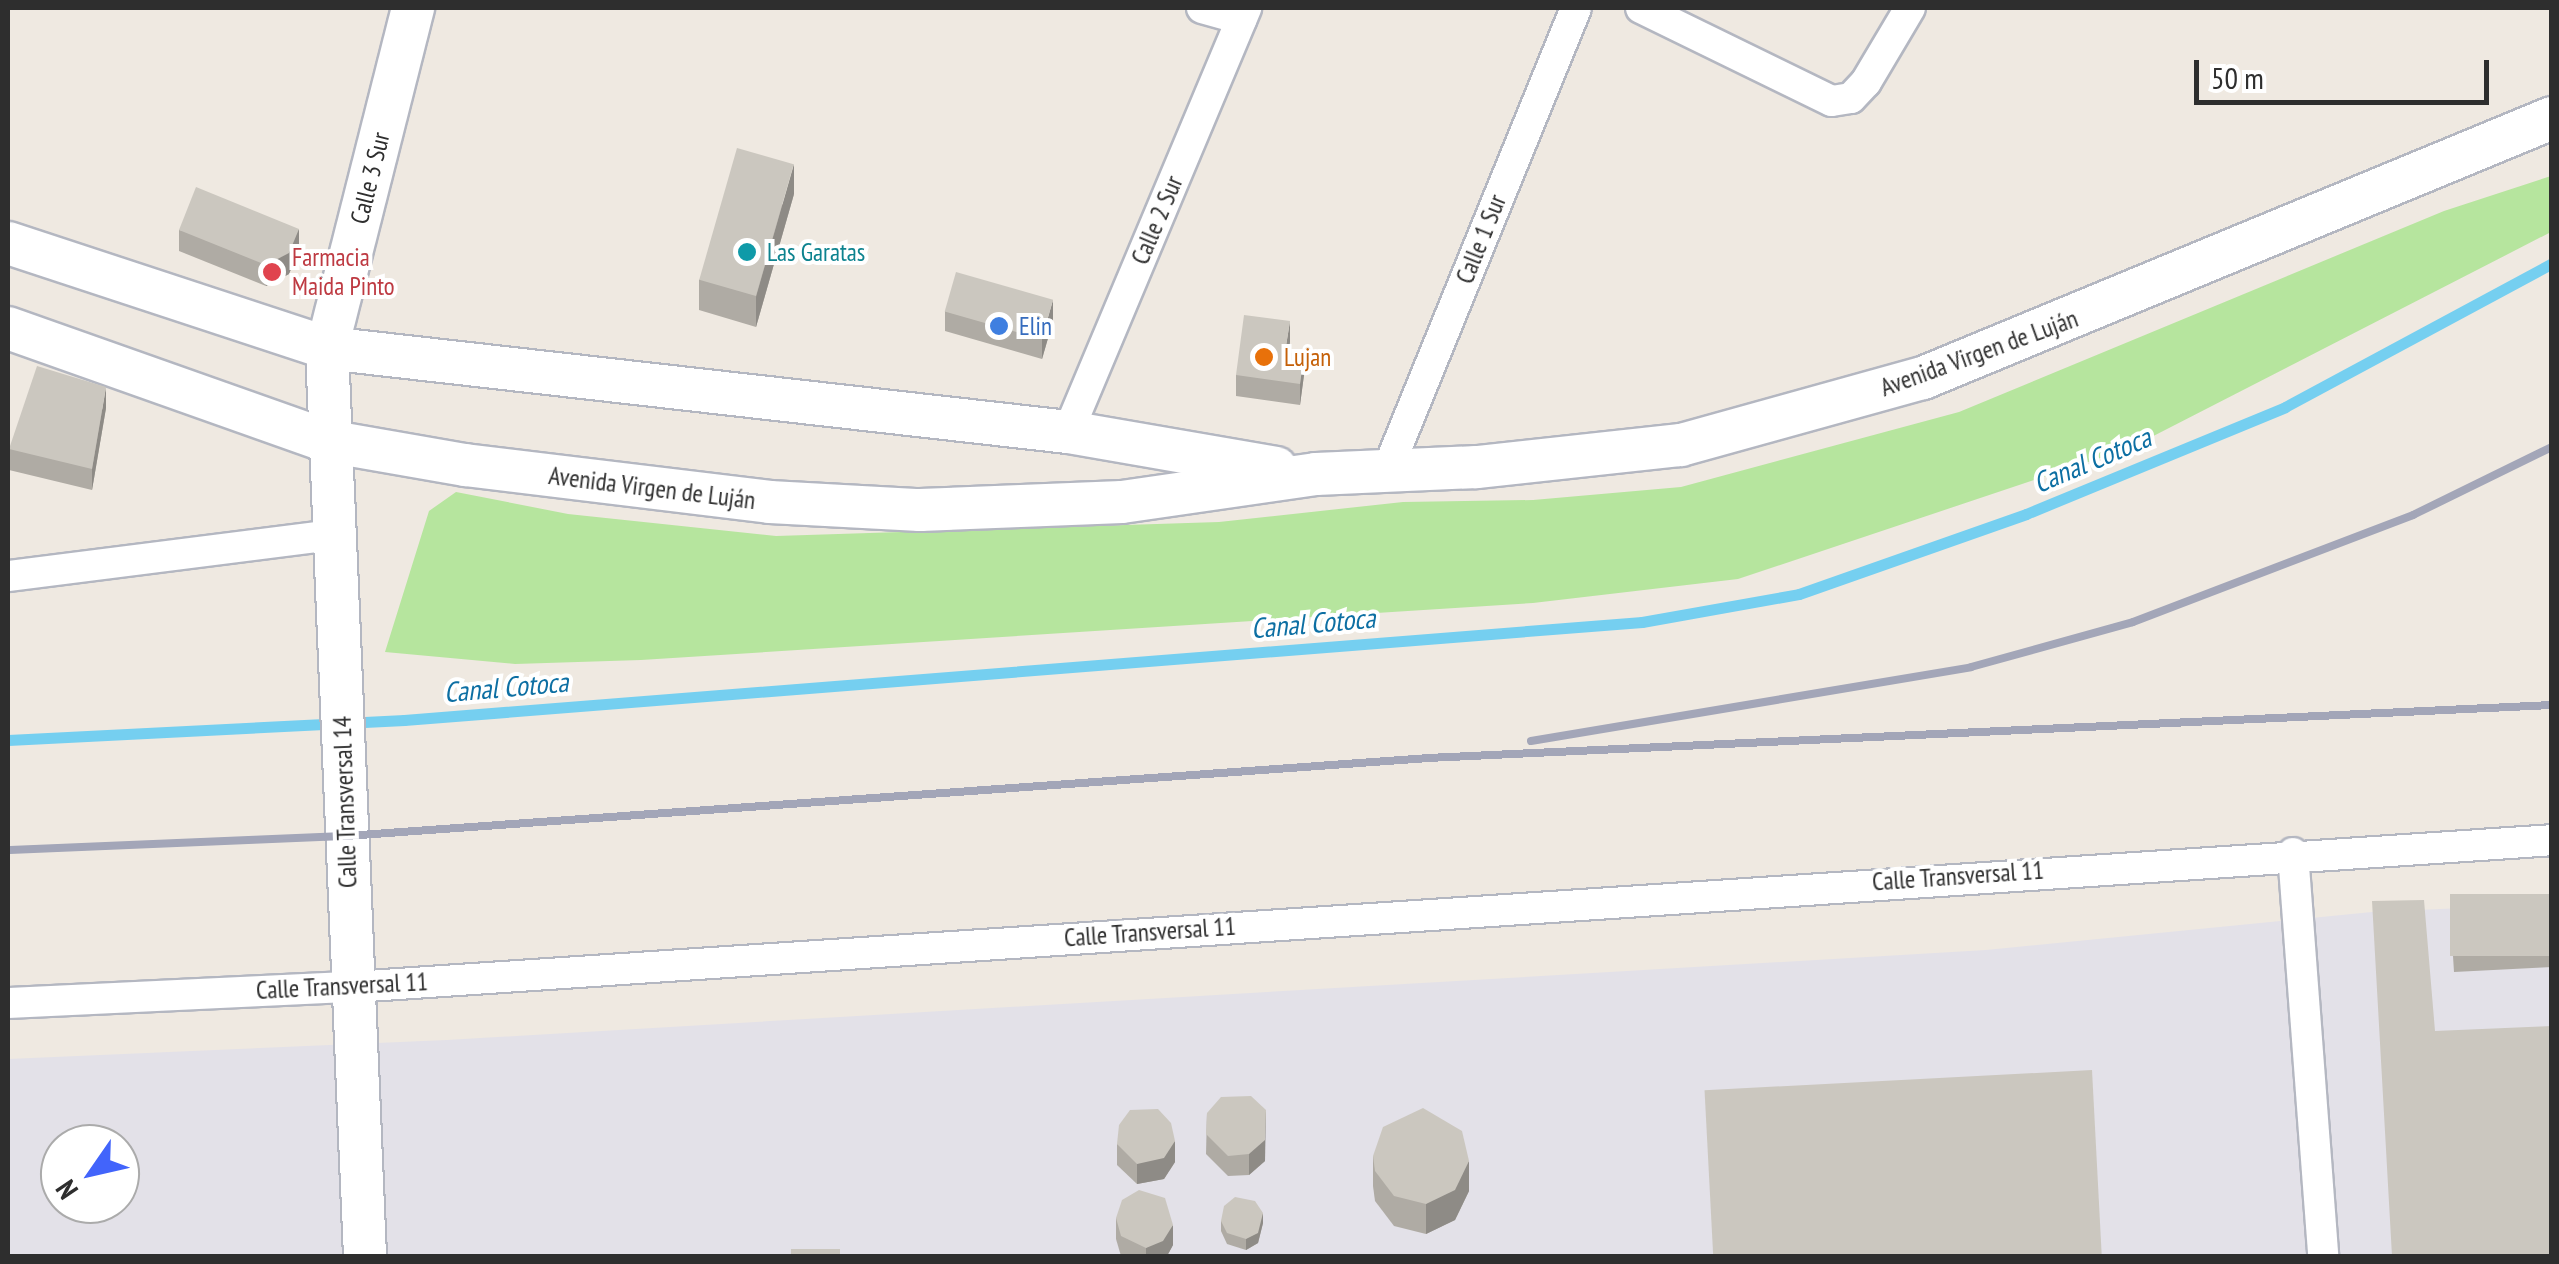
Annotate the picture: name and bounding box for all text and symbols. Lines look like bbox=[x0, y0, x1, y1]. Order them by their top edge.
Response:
scale bar bbox=[2199, 40, 2494, 102]
text: 50 m bbox=[2211, 58, 2264, 97]
street label: Calle 3 Sur bbox=[344, 129, 396, 227]
street label: Calle 2 Sur bbox=[1125, 171, 1189, 269]
street label: Calle 1 Sur bbox=[1450, 190, 1512, 288]
place label: Las Garatas bbox=[767, 237, 865, 267]
marker: Las Garatas bbox=[736, 241, 758, 263]
place label: Farmacia Maida Pinto bbox=[292, 243, 395, 302]
marker: Farmacia Maida Pinto bbox=[261, 261, 283, 283]
street label: Avenida Virgen de Luján bbox=[1876, 303, 2082, 403]
place label: Elin bbox=[1019, 311, 1052, 341]
marker: Elin bbox=[988, 315, 1010, 337]
place label: Lujan bbox=[1284, 342, 1331, 372]
marker: Lujan bbox=[1253, 346, 1275, 368]
water label: Canal Cotoca bbox=[2028, 420, 2156, 500]
street label: Avenida Virgen de Luján bbox=[547, 460, 757, 516]
water label: Canal Cotoca bbox=[1250, 601, 1376, 645]
water label: Canal Cotoca bbox=[443, 665, 569, 709]
street label: Calle Transversal 14 bbox=[327, 715, 363, 889]
street label: Calle Transversal 11 bbox=[1871, 855, 2045, 897]
street label: Calle Transversal 11 bbox=[1063, 911, 1237, 953]
street label: Calle Transversal 11 bbox=[255, 967, 429, 1005]
north arrow bbox=[40, 1124, 140, 1224]
text: N bbox=[47, 1173, 86, 1207]

